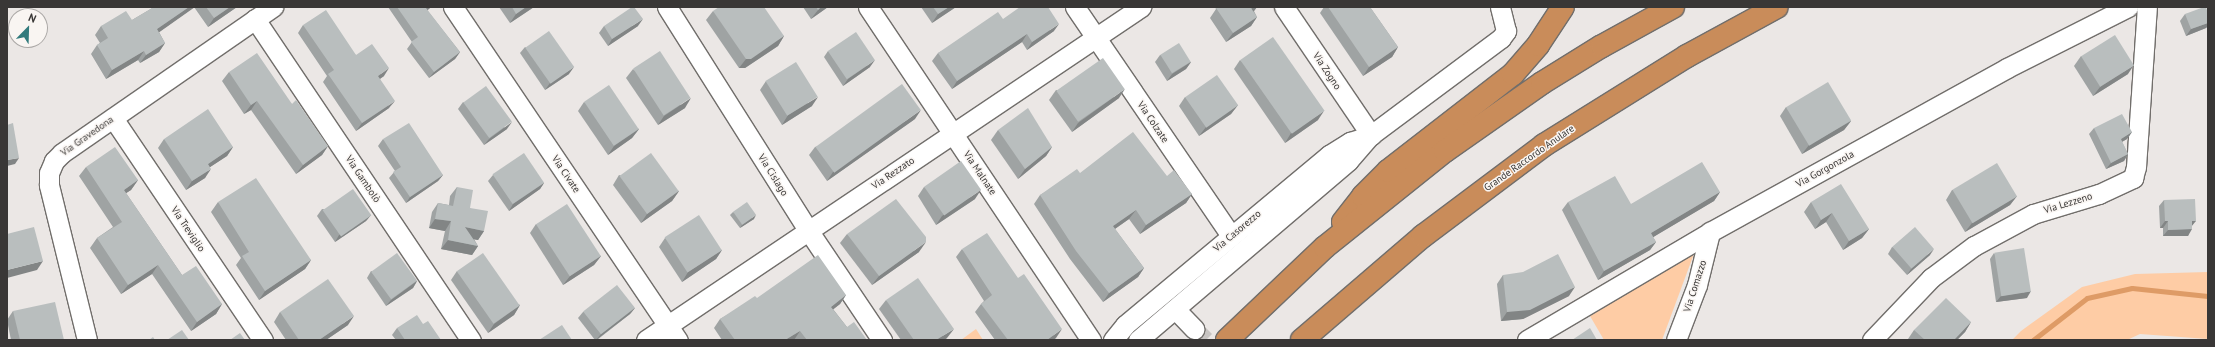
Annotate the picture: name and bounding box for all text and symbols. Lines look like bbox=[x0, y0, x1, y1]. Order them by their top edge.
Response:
north arrow bbox=[8, 8, 48, 48]
text: N bbox=[26, 10, 38, 26]
street label: Via Zogno bbox=[1310, 50, 1344, 92]
street label: Via Colzate bbox=[1135, 99, 1171, 145]
street label: Via Gravedona bbox=[58, 113, 116, 159]
street label: Grande Raccordo Anulare bbox=[1481, 122, 1577, 194]
street label: Via Gorgonzola bbox=[1794, 148, 1856, 190]
street label: Via Malnate bbox=[961, 149, 999, 197]
street label: Via Cislago bbox=[755, 152, 791, 198]
street label: Via Gambolò bbox=[343, 153, 383, 205]
street label: Via Civate bbox=[549, 153, 583, 195]
street label: Via Rezzato bbox=[869, 154, 917, 192]
street label: Via Lezzeno bbox=[2042, 190, 2094, 216]
street label: Via Treviglio bbox=[168, 204, 208, 254]
street label: Via Casorezzo bbox=[1211, 208, 1263, 254]
street label: Via Comazzo bbox=[1681, 259, 1709, 313]

